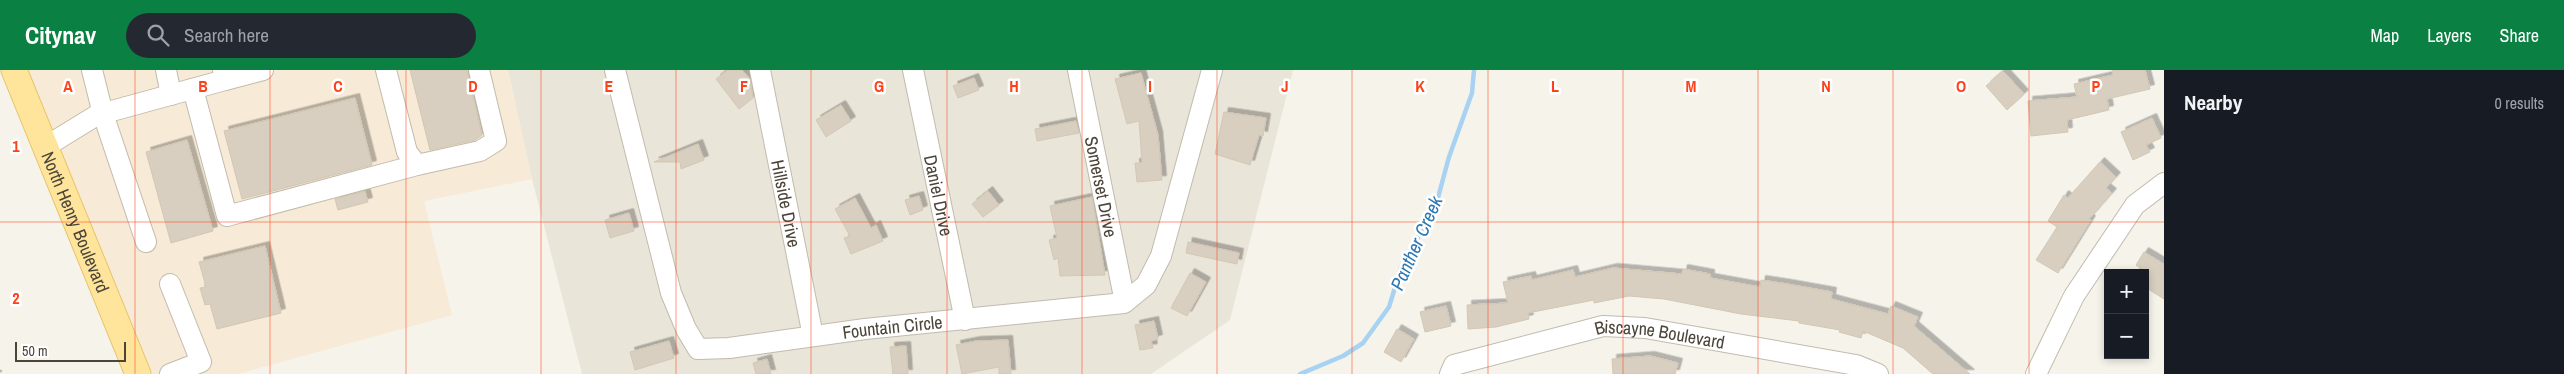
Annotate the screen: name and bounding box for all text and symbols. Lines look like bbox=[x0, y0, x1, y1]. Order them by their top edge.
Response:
search box bbox=[126, 13, 476, 58]
text: Citynav bbox=[25, 19, 96, 51]
icon: search bbox=[144, 21, 172, 49]
text: Search here bbox=[184, 22, 269, 48]
text: Map bbox=[2371, 23, 2399, 48]
text: Layers bbox=[2427, 23, 2472, 48]
text: Share bbox=[2500, 23, 2539, 48]
text: A bbox=[63, 75, 73, 97]
text: B bbox=[198, 75, 208, 97]
text: C bbox=[333, 75, 343, 97]
text: D bbox=[468, 75, 478, 97]
text: E bbox=[605, 75, 614, 97]
text: F bbox=[740, 75, 748, 97]
text: G bbox=[874, 75, 884, 97]
text: H bbox=[1009, 75, 1019, 97]
text: I bbox=[1148, 75, 1152, 97]
text: J bbox=[1281, 75, 1289, 97]
text: K bbox=[1415, 75, 1425, 97]
text: L bbox=[1551, 75, 1559, 97]
text: M bbox=[1686, 75, 1697, 97]
text: N bbox=[1821, 75, 1831, 97]
text: O bbox=[1956, 75, 1966, 97]
text: P bbox=[2092, 75, 2101, 97]
text: Nearby bbox=[2184, 88, 2242, 117]
text: 0 results bbox=[2494, 92, 2544, 114]
street label: Somerset Drive bbox=[1079, 134, 1124, 239]
text: 1 bbox=[12, 135, 20, 157]
street label: North Henry Boulevard bbox=[36, 148, 116, 296]
street label: Daniel Drive bbox=[918, 153, 960, 238]
street label: Hillside Drive bbox=[766, 157, 807, 249]
water label: Panther Creek bbox=[1384, 191, 1449, 294]
map controls bbox=[2104, 269, 2149, 359]
button: + bbox=[2104, 269, 2149, 314]
text: 2 bbox=[12, 287, 20, 309]
street label: Fountain Circle bbox=[841, 309, 943, 345]
street label: Biscayne Boulevard bbox=[1592, 314, 1727, 354]
button: − bbox=[2104, 314, 2149, 359]
scale bar bbox=[15, 339, 126, 362]
text: 50 m bbox=[22, 342, 48, 360]

